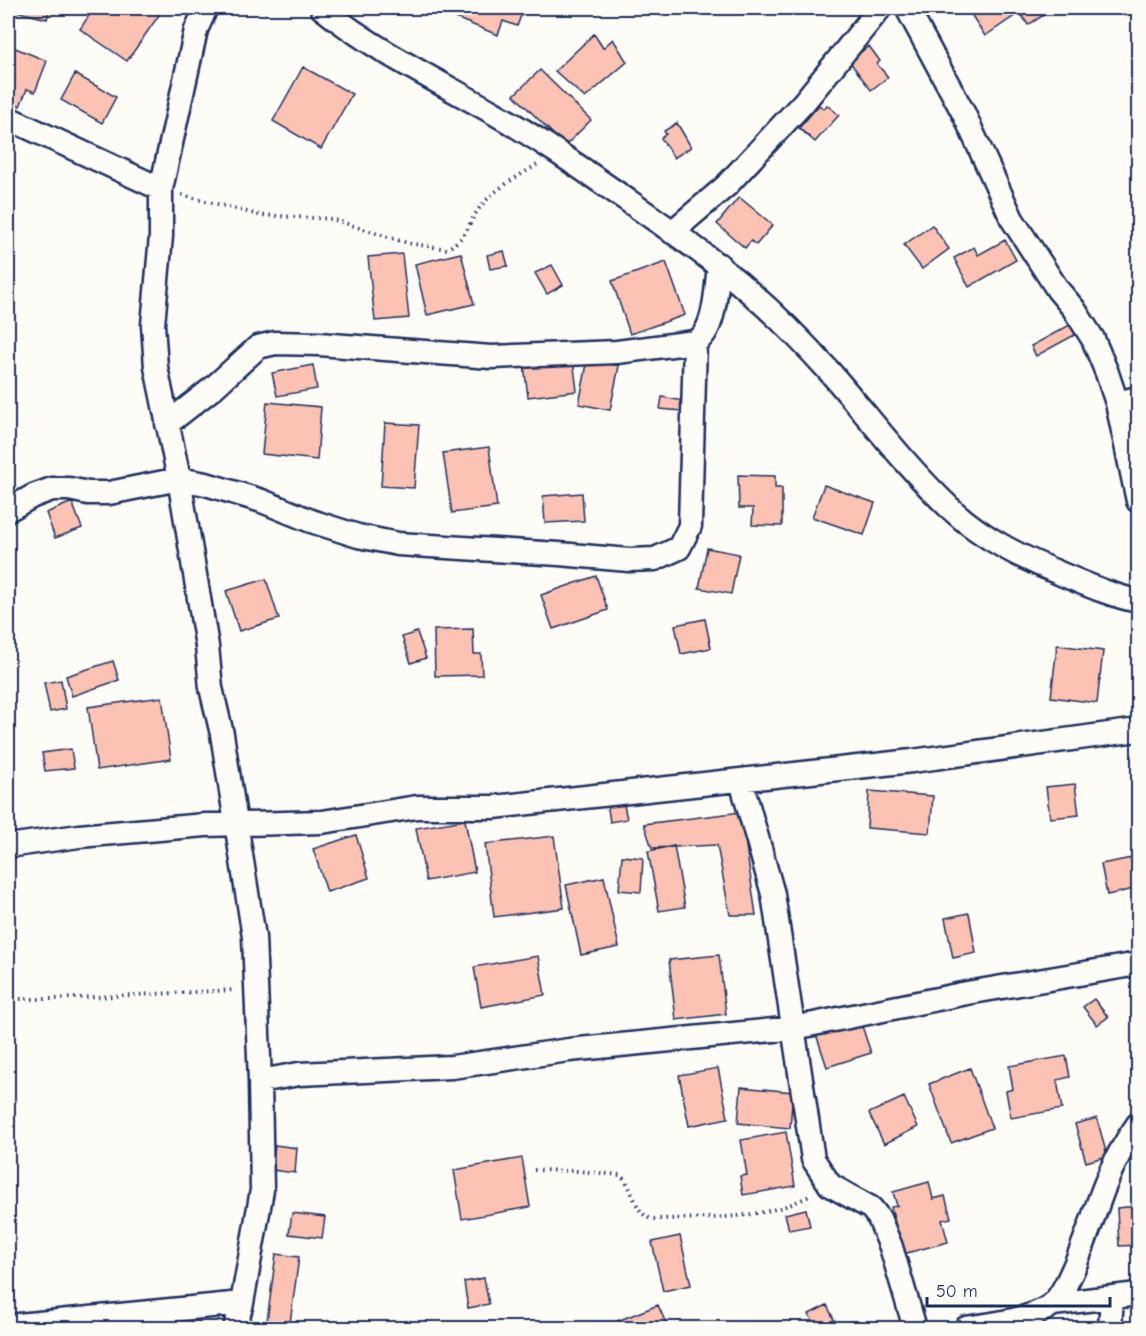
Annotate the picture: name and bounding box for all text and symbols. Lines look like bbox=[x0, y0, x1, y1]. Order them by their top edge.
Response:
scale bar bbox=[927, 1270, 1110, 1308]
text: 50 m bbox=[936, 1281, 978, 1302]

